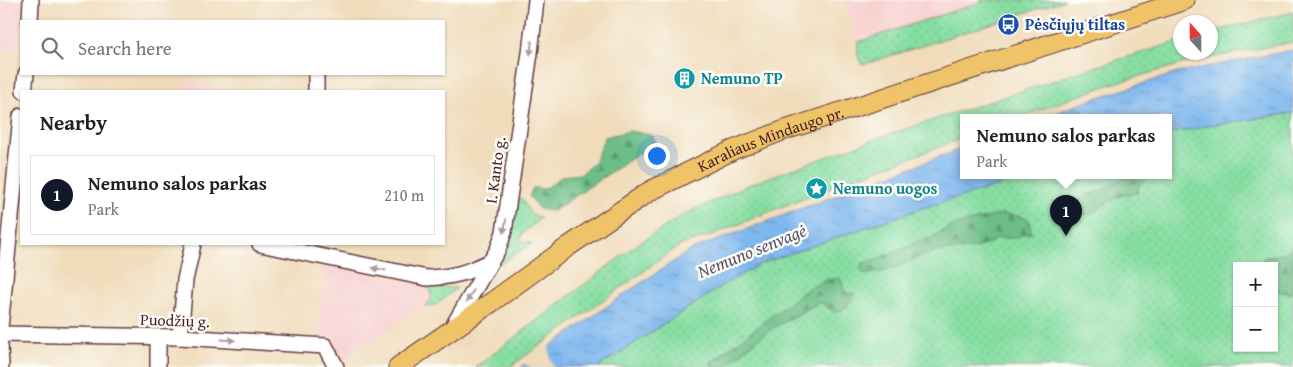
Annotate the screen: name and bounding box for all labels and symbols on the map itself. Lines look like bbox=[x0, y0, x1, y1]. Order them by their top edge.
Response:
bus stop icon: Pėsčiųjų tiltas bbox=[997, 12, 1021, 36]
place label: Pėsčiųjų tiltas bbox=[1025, 12, 1125, 36]
north arrow bbox=[1173, 15, 1218, 60]
one-way arrow bbox=[527, 41, 535, 57]
building icon: Nemuno TP bbox=[673, 66, 697, 90]
place label: Nemuno TP bbox=[701, 66, 783, 90]
street label: Karaliaus Mindaugo pr. bbox=[693, 100, 847, 178]
street label: I. Kanto g. bbox=[478, 135, 512, 205]
your location bbox=[644, 143, 670, 169]
place icon: Nemuno uogos bbox=[805, 176, 829, 200]
place label: Nemuno uogos bbox=[833, 176, 938, 200]
pin: 1 bbox=[1050, 195, 1082, 236]
water label: Nemuno senvagė bbox=[692, 216, 810, 285]
one-way arrow bbox=[500, 218, 508, 234]
one-way arrow bbox=[371, 264, 387, 272]
one-way arrow bbox=[466, 290, 475, 303]
street label: Puodžių g. bbox=[140, 307, 210, 333]
one-way arrow bbox=[221, 337, 237, 345]

